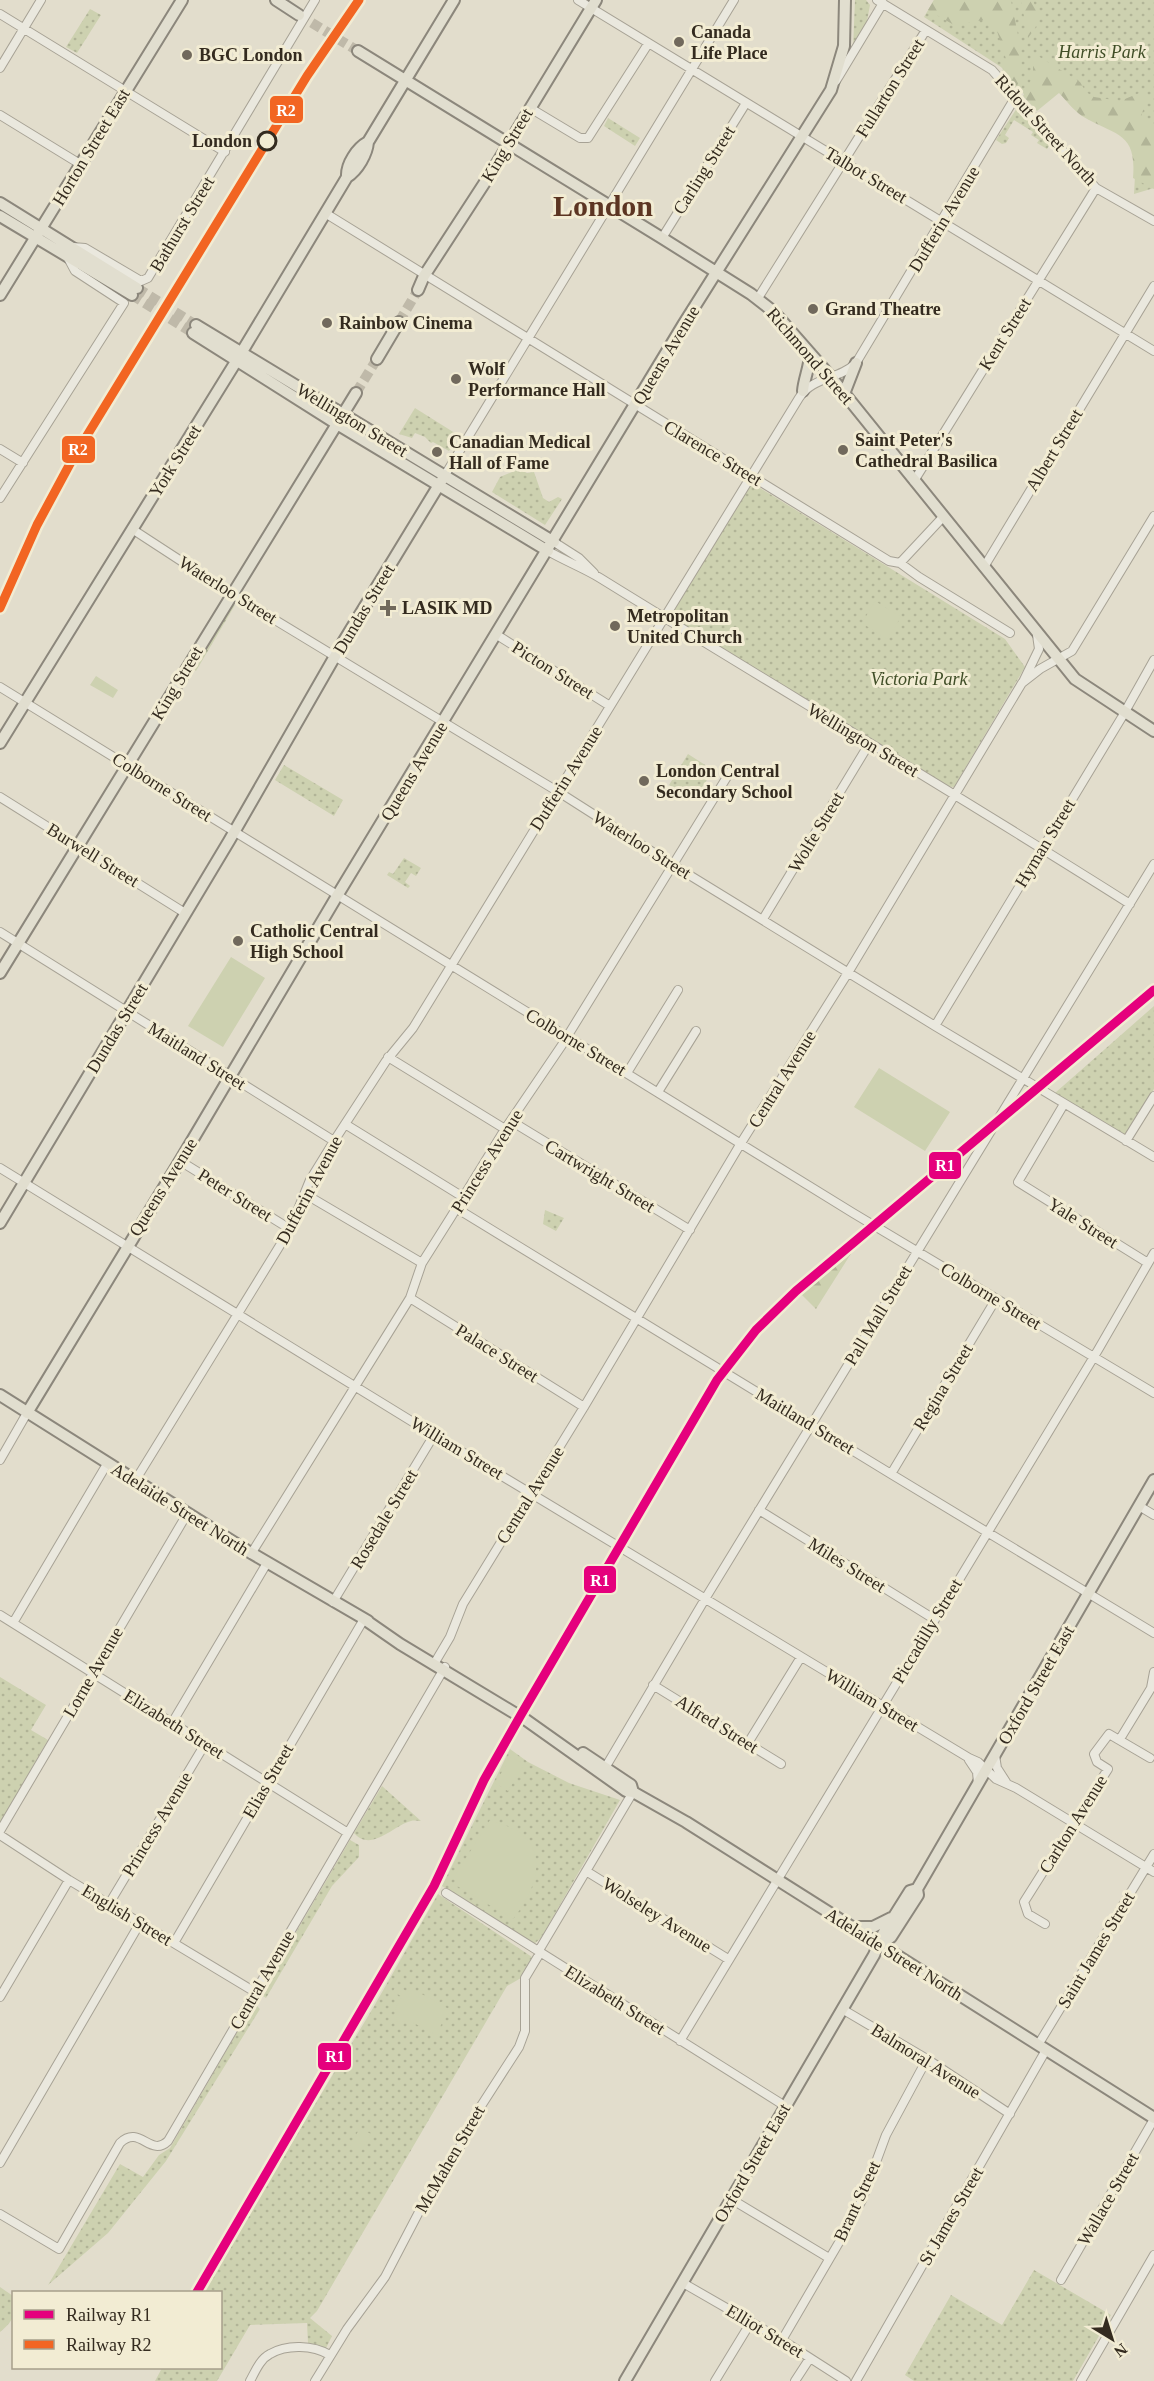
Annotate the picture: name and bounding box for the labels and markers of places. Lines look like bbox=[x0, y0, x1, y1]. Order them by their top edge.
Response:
place label: Canada Life Place bbox=[691, 22, 767, 63]
marker: Canada Life Place bbox=[672, 35, 686, 49]
place label: BGC London bbox=[199, 45, 303, 65]
marker: BGC London bbox=[180, 48, 194, 62]
place label: London bbox=[192, 131, 252, 151]
marker: London bbox=[257, 131, 277, 151]
place label: Grand Theatre bbox=[825, 299, 941, 319]
marker: Grand Theatre bbox=[806, 302, 820, 316]
place label: Rainbow Cinema bbox=[339, 313, 473, 333]
marker: Rainbow Cinema bbox=[320, 316, 334, 330]
place label: Wolf Performance Hall bbox=[468, 359, 605, 400]
marker: Wolf Performance Hall bbox=[449, 372, 463, 386]
place label: Saint Peter's Cathedral Basilica bbox=[855, 430, 998, 471]
place label: Canadian Medical Hall of Fame bbox=[449, 432, 591, 473]
marker: Saint Peter's Cathedral Basilica bbox=[836, 443, 850, 457]
marker: Canadian Medical Hall of Fame bbox=[430, 445, 444, 459]
place label: LASIK MD bbox=[402, 598, 493, 618]
marker: LASIK MD bbox=[379, 599, 397, 617]
place label: Metropolitan United Church bbox=[627, 606, 742, 647]
marker: Metropolitan United Church bbox=[608, 619, 622, 633]
place label: London Central Secondary School bbox=[656, 761, 793, 802]
marker: London Central Secondary School bbox=[637, 774, 651, 788]
place label: Catholic Central High School bbox=[250, 921, 378, 962]
marker: Catholic Central High School bbox=[231, 934, 245, 948]

